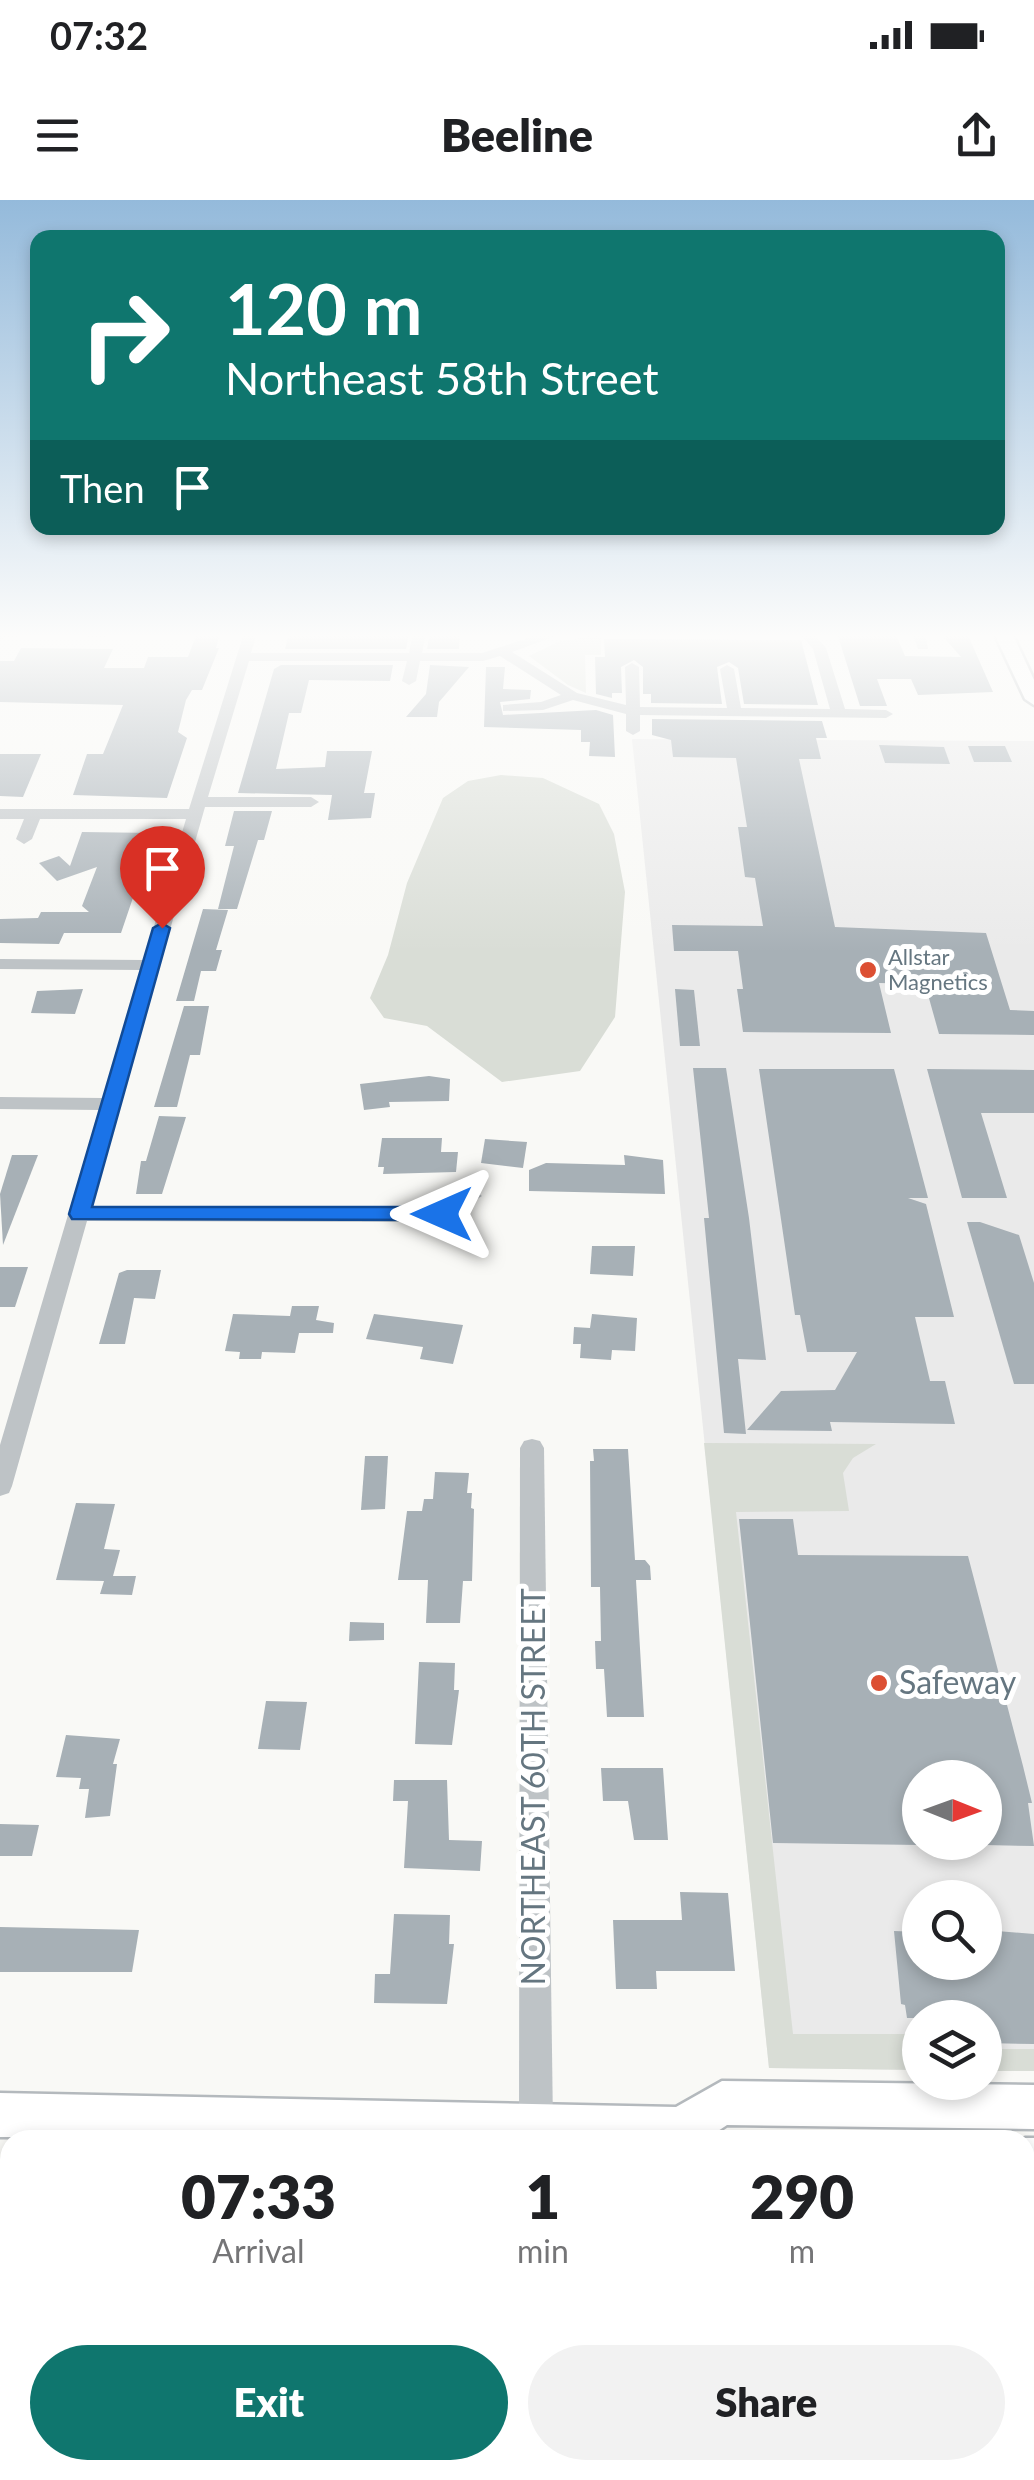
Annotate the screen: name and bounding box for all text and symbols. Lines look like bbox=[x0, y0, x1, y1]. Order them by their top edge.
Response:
text: 07:32 bbox=[50, 12, 148, 58]
icon: menu bbox=[30, 108, 85, 163]
text: Beeline bbox=[441, 108, 593, 162]
icon: share bbox=[949, 108, 1004, 163]
text: 120 m bbox=[225, 266, 422, 350]
icon: right bbox=[60, 270, 190, 400]
text: Northeast 58th Street bbox=[225, 351, 659, 405]
icon: arrive bbox=[165, 460, 220, 515]
text: Then bbox=[60, 465, 145, 511]
pin bbox=[120, 826, 205, 929]
icon: arrive bbox=[135, 841, 190, 896]
place label: Allstar Magnetics bbox=[888, 943, 988, 995]
marker: Allstar Magnetics bbox=[857, 959, 879, 981]
position arrow bbox=[390, 1162, 494, 1266]
street label: NORTHEAST 60TH STREET bbox=[513, 1588, 552, 1986]
place label: Safeway bbox=[899, 1662, 1017, 1701]
marker: Safeway bbox=[868, 1672, 890, 1694]
north arrow bbox=[902, 1760, 1002, 1860]
map controls bbox=[902, 1760, 1002, 2100]
button: search bbox=[902, 1880, 1002, 1980]
button: layers bbox=[902, 2000, 1002, 2100]
text: 07:33 bbox=[181, 2160, 336, 2232]
text: 1 bbox=[525, 2160, 560, 2232]
text: 290 bbox=[750, 2160, 854, 2232]
text: Arrival bbox=[212, 2231, 305, 2270]
text: min bbox=[517, 2231, 569, 2270]
text: m bbox=[789, 2231, 815, 2270]
button: Exit bbox=[30, 2345, 508, 2460]
button: Share bbox=[528, 2345, 1005, 2460]

